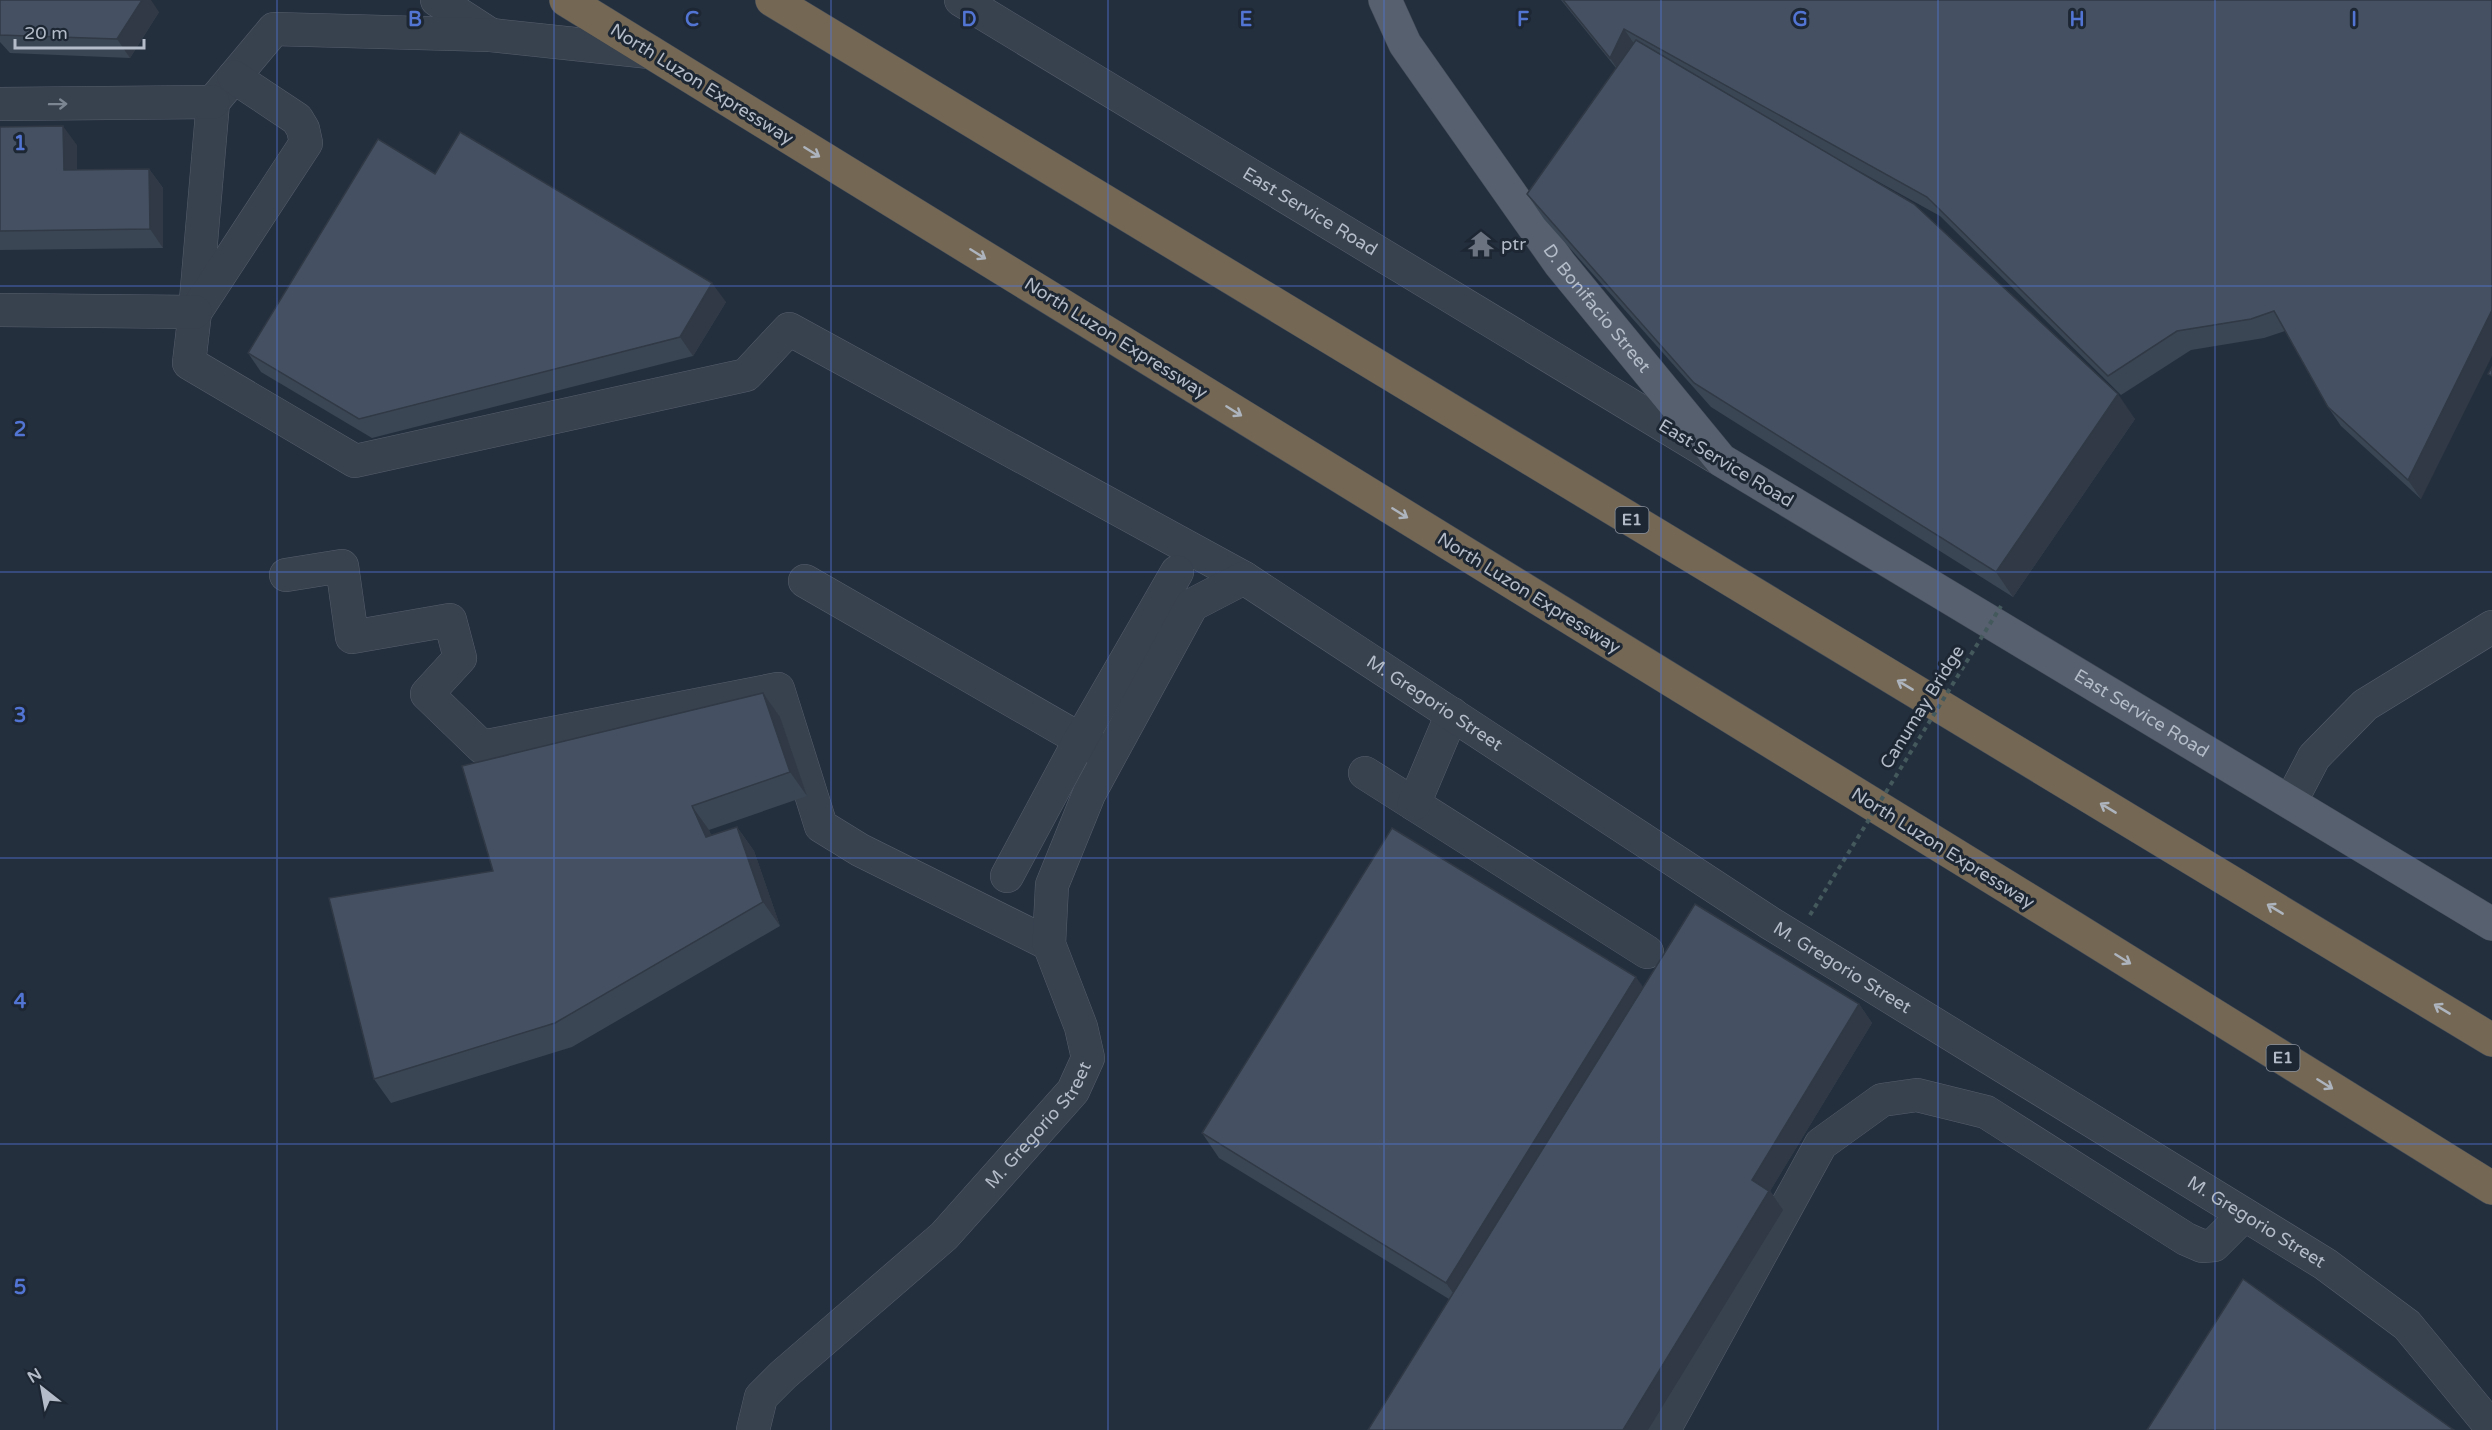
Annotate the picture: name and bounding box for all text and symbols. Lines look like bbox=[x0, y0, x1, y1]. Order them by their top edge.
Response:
text: B bbox=[408, 8, 422, 32]
text: C bbox=[685, 8, 699, 32]
text: D bbox=[961, 8, 977, 32]
text: E bbox=[1240, 8, 1253, 32]
text: F bbox=[1517, 8, 1529, 32]
text: G bbox=[1792, 8, 1808, 32]
text: H bbox=[2069, 8, 2085, 32]
text: I bbox=[2351, 8, 2357, 32]
scale bar bbox=[15, 12, 144, 50]
street label: North Luzon Expressway bbox=[606, 19, 798, 150]
text: 20 m bbox=[24, 22, 68, 44]
one-way arrow bbox=[48, 98, 68, 110]
text: 1 bbox=[14, 132, 26, 156]
one-way arrow bbox=[803, 146, 820, 158]
street label: East Service Road bbox=[1239, 162, 1381, 260]
temple icon: ptr bbox=[1466, 229, 1496, 259]
place label: ptr bbox=[1501, 233, 1526, 255]
street label: D. Bonifacio Street bbox=[1538, 240, 1656, 377]
one-way arrow bbox=[969, 248, 986, 260]
street label: North Luzon Expressway bbox=[1020, 273, 1212, 404]
one-way arrow bbox=[1225, 406, 1242, 418]
street label: East Service Road bbox=[1655, 414, 1797, 512]
text: 2 bbox=[14, 418, 26, 442]
road number: E1 bbox=[1616, 507, 1648, 533]
one-way arrow bbox=[1391, 508, 1408, 520]
street label: North Luzon Expressway bbox=[1433, 528, 1625, 659]
street label: Canumay Bridge bbox=[1875, 641, 1969, 773]
street label: M. Gregorio Street bbox=[1363, 651, 1507, 756]
street label: East Service Road bbox=[2070, 664, 2213, 762]
one-way arrow bbox=[1897, 679, 1914, 691]
text: 3 bbox=[14, 704, 26, 728]
street label: North Luzon Expressway bbox=[1847, 783, 2039, 914]
one-way arrow bbox=[2100, 801, 2117, 813]
one-way arrow bbox=[2267, 902, 2284, 914]
street label: M. Gregorio Street bbox=[1769, 917, 1916, 1018]
one-way arrow bbox=[2114, 953, 2131, 965]
text: 4 bbox=[14, 990, 27, 1014]
one-way arrow bbox=[2434, 1003, 2451, 1015]
road number: E1 bbox=[2266, 1045, 2300, 1071]
street label: M. Gregorio Street bbox=[980, 1058, 1096, 1193]
one-way arrow bbox=[2316, 1078, 2333, 1090]
street label: M. Gregorio Street bbox=[2183, 1171, 2330, 1273]
text: 5 bbox=[14, 1276, 26, 1300]
north arrow bbox=[12, 1358, 72, 1418]
text: N bbox=[24, 1364, 45, 1388]

